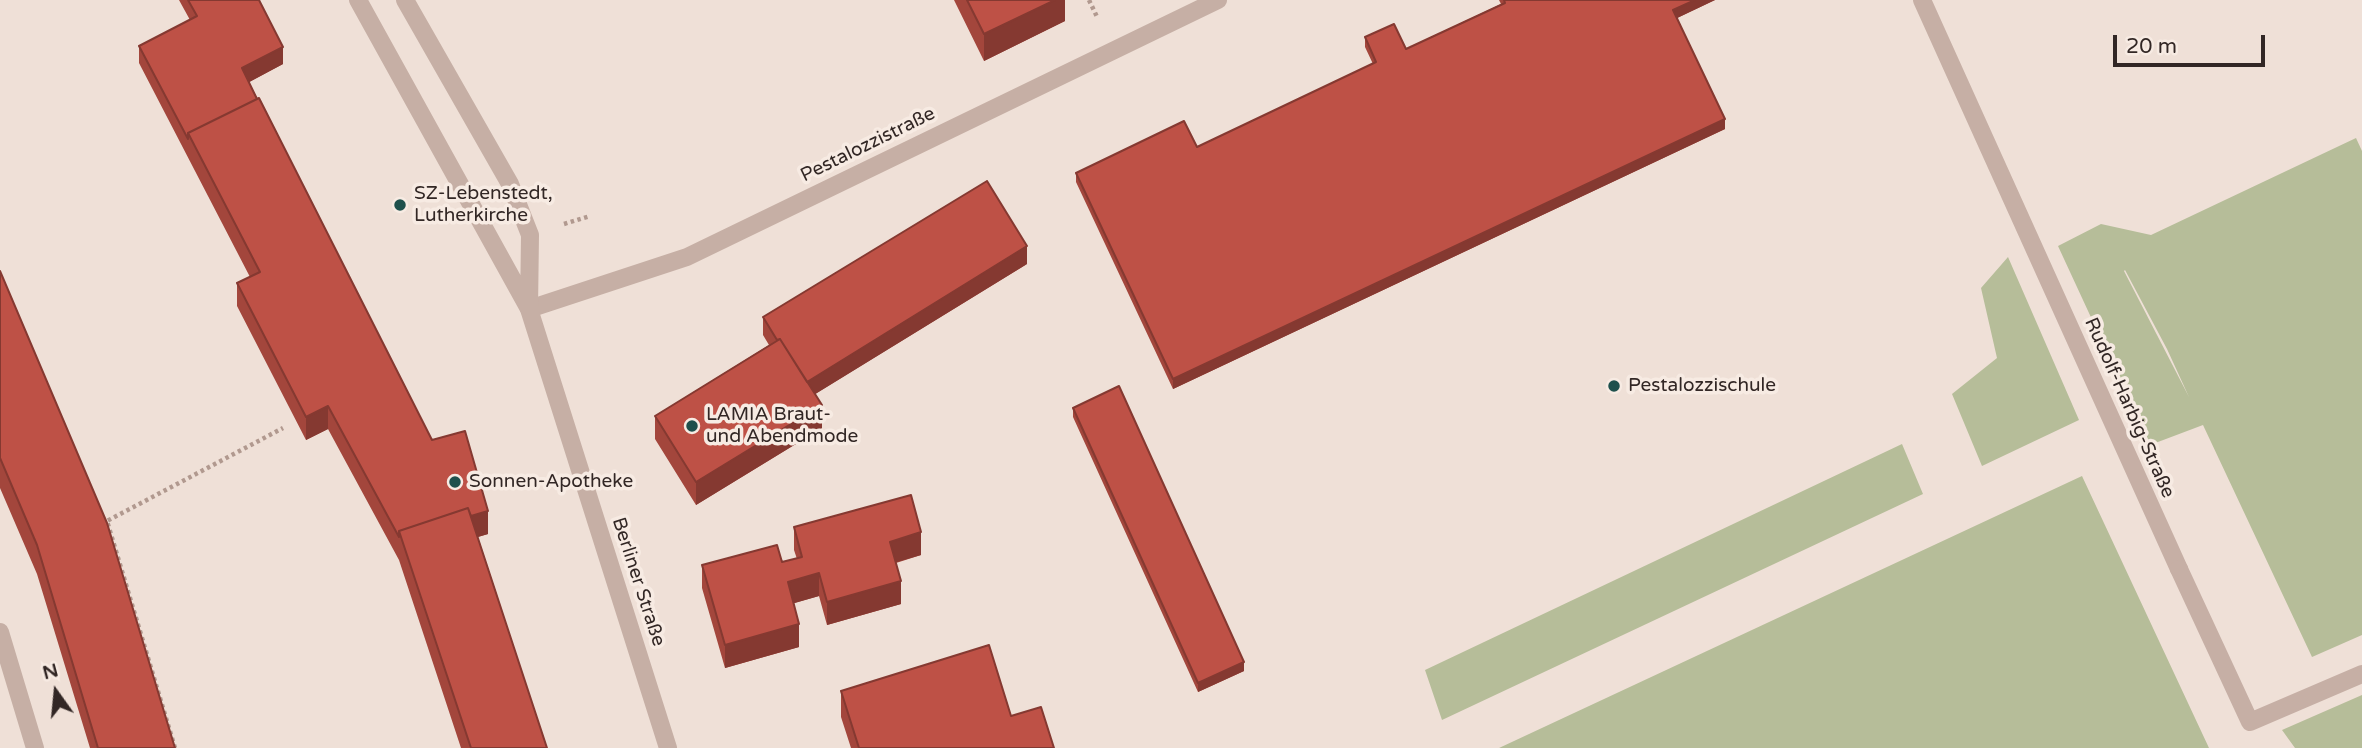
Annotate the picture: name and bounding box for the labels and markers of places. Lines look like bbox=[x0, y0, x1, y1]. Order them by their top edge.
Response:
place label: SZ-Lebenstedt, Lutherkirche bbox=[414, 183, 553, 227]
marker: SZ-Lebenstedt, Lutherkirche bbox=[392, 197, 408, 213]
place label: Pestalozzischule bbox=[1628, 375, 1776, 397]
marker: Pestalozzischule bbox=[1606, 378, 1622, 394]
place label: LAMIA Braut- und Abendmode bbox=[706, 404, 858, 448]
marker: LAMIA Braut- und Abendmode bbox=[684, 418, 700, 434]
place label: Sonnen-Apotheke bbox=[469, 471, 633, 493]
marker: Sonnen-Apotheke bbox=[447, 474, 463, 490]

